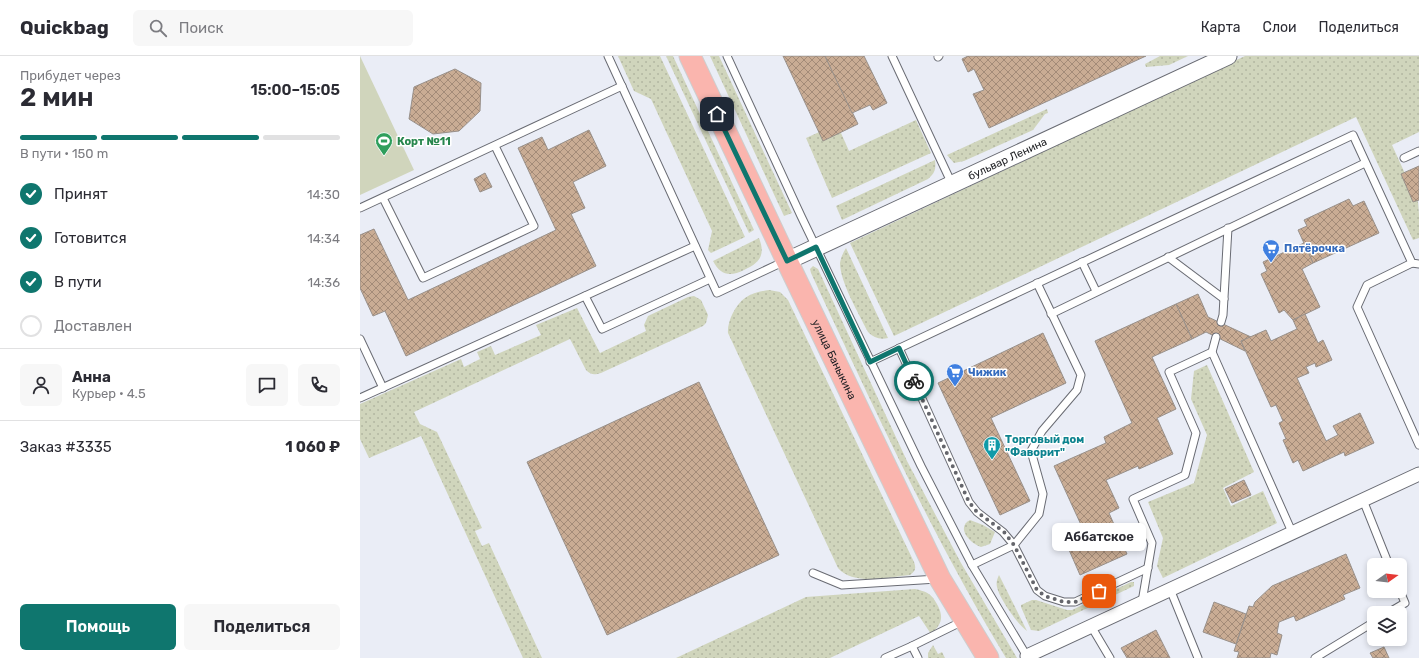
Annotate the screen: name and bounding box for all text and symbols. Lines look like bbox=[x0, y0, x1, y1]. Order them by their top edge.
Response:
search box bbox=[133, 10, 413, 46]
text: Quickbag bbox=[20, 16, 109, 39]
icon: search bbox=[147, 17, 169, 39]
text: Поиск bbox=[179, 19, 224, 37]
text: Карта bbox=[1201, 19, 1241, 36]
text: Слои bbox=[1263, 19, 1297, 36]
text: Поделиться bbox=[1319, 19, 1399, 36]
text: Прибудет через bbox=[20, 68, 121, 83]
text: 15:00–15:05 bbox=[251, 81, 340, 99]
text: 2 мин bbox=[20, 82, 94, 113]
pin bbox=[700, 97, 734, 131]
icon: home bbox=[706, 103, 728, 125]
sports icon: Корт №11 bbox=[374, 131, 394, 156]
place label: Корт №11 bbox=[397, 135, 451, 148]
street label: бульвар Ленина bbox=[966, 135, 1049, 183]
text: В пути · 150 m bbox=[20, 146, 108, 161]
icon: check bbox=[20, 183, 42, 205]
text: Принят bbox=[54, 185, 108, 203]
text: 14:30 bbox=[307, 187, 340, 202]
icon: check bbox=[20, 227, 42, 249]
text: Готовится bbox=[54, 229, 127, 247]
text: 14:34 bbox=[307, 231, 340, 246]
supermarket icon: Пятёрочка bbox=[1261, 238, 1281, 263]
place label: Пятёрочка bbox=[1284, 242, 1345, 255]
icon: check bbox=[20, 271, 42, 293]
text: В пути bbox=[54, 273, 102, 291]
text: 14:36 bbox=[307, 275, 340, 290]
text: Доставлен bbox=[54, 317, 132, 335]
street label: улица Баныкина bbox=[809, 317, 859, 402]
courier bbox=[894, 361, 934, 401]
supermarket icon: Чижик bbox=[945, 362, 965, 387]
button: person bbox=[20, 364, 62, 406]
button: chat bbox=[246, 364, 288, 406]
button: phone bbox=[298, 364, 340, 406]
place label: Чижик bbox=[968, 366, 1007, 379]
text: Анна bbox=[72, 368, 111, 386]
icon: bike bbox=[903, 370, 925, 392]
text: Курьер · 4.5 bbox=[72, 386, 146, 401]
place label: Торговый дом "Фаворит" bbox=[1005, 433, 1084, 459]
building icon: Торговый дом "Фаворит" bbox=[982, 435, 1002, 460]
text: Заказ #3335 bbox=[20, 438, 112, 456]
text: 1 060 ₽ bbox=[285, 438, 340, 456]
callout: Аббатское bbox=[1052, 523, 1146, 551]
text: Аббатское bbox=[1064, 529, 1134, 544]
north arrow bbox=[1367, 558, 1407, 598]
map controls bbox=[1367, 558, 1407, 646]
pin bbox=[1082, 574, 1116, 608]
icon: bag bbox=[1088, 580, 1110, 602]
button: Помощь bbox=[20, 604, 176, 650]
button: Поделиться bbox=[184, 604, 340, 650]
button: layers bbox=[1367, 606, 1407, 646]

